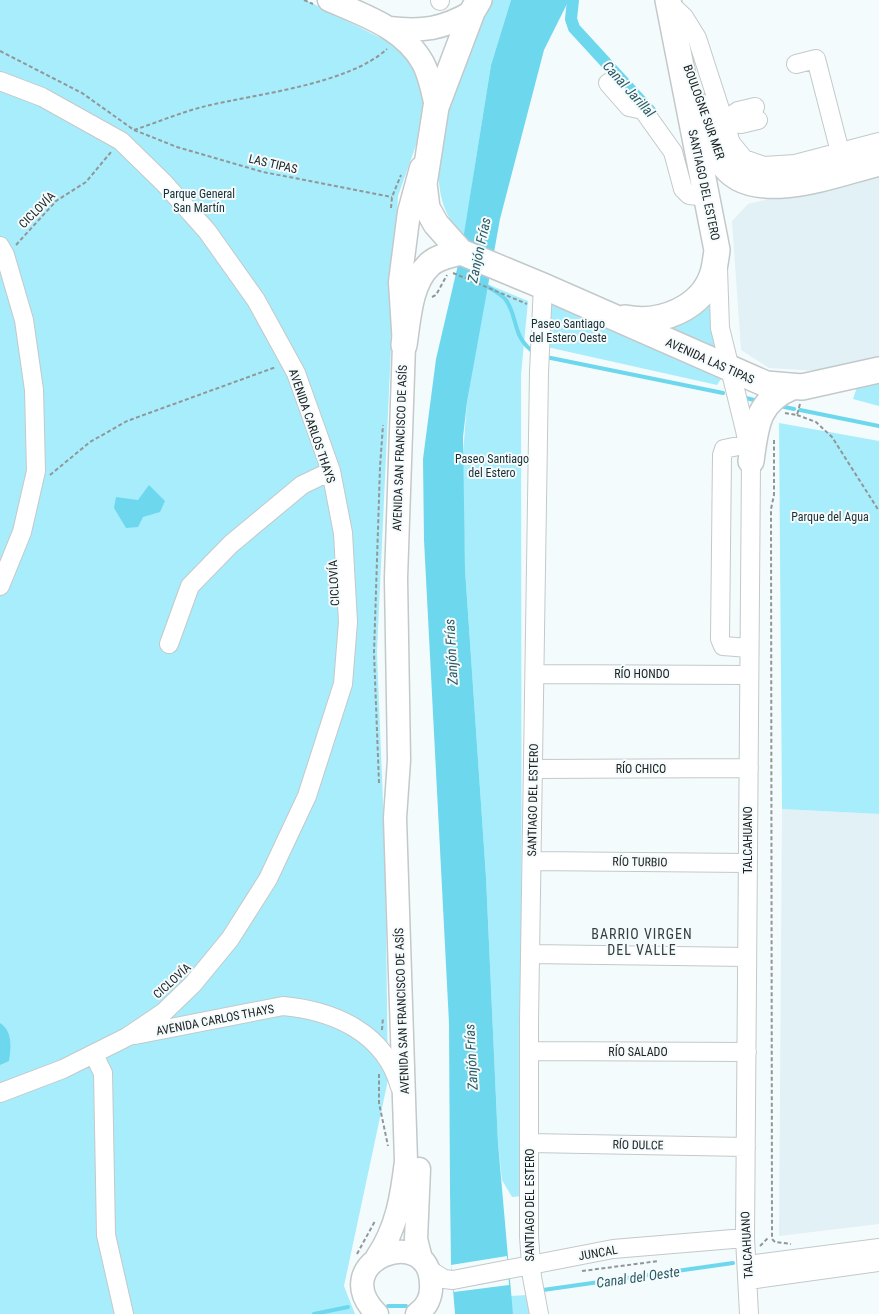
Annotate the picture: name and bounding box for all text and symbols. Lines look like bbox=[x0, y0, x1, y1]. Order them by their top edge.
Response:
water label: Canal Jarillal bbox=[600, 58, 659, 121]
street label: BOULOGNE SUR MER bbox=[680, 63, 728, 162]
street label: SANTIAGO DEL ESTERO bbox=[685, 128, 723, 242]
street label: LAS TIPAS bbox=[247, 152, 299, 176]
park label: Parque General San Martín bbox=[163, 187, 235, 215]
street label: CICLOVÍA bbox=[15, 188, 58, 231]
water label: Zanjón Frías bbox=[464, 216, 494, 285]
park label: Paseo Santiago del Estero Oeste bbox=[529, 317, 607, 345]
street label: AVENIDA LAS TIPAS bbox=[663, 335, 757, 387]
street label: AVENIDA SAN FRANCISCO DE ASÍS bbox=[389, 365, 410, 531]
street label: AVENIDA CARLOS THAYS bbox=[286, 367, 338, 485]
park label: Paseo Santiago del Estero bbox=[455, 452, 529, 480]
park label: Parque del Agua bbox=[791, 510, 869, 524]
street label: CICLOVÍA bbox=[325, 560, 342, 606]
water label: Zanjón Frías bbox=[441, 619, 461, 686]
street label: RÍO HONDO bbox=[614, 666, 670, 681]
street label: SANTIAGO DEL ESTERO bbox=[525, 743, 541, 857]
street label: RÍO CHICO bbox=[616, 761, 666, 776]
street label: TALCAHUANO bbox=[741, 806, 755, 874]
street label: RÍO TURBIO bbox=[612, 854, 668, 869]
district label: BARRIO VIRGEN DEL VALLE bbox=[591, 926, 693, 958]
street label: AVENIDA SAN FRANCISCO DE ASÍS bbox=[391, 928, 412, 1094]
street label: CICLOVÍA bbox=[150, 960, 194, 1002]
street label: AVENIDA CARLOS THAYS bbox=[155, 1002, 275, 1038]
water label: Zanjón Frías bbox=[461, 1024, 481, 1091]
street label: RÍO SALADO bbox=[608, 1044, 668, 1059]
street label: RÍO DULCE bbox=[612, 1137, 664, 1152]
street label: SANTIAGO DEL ESTERO bbox=[523, 1149, 537, 1261]
street label: TALCAHUANO bbox=[738, 1211, 756, 1279]
street label: JUNCAL bbox=[577, 1243, 619, 1263]
water label: Canal del Oeste bbox=[595, 1263, 681, 1291]

